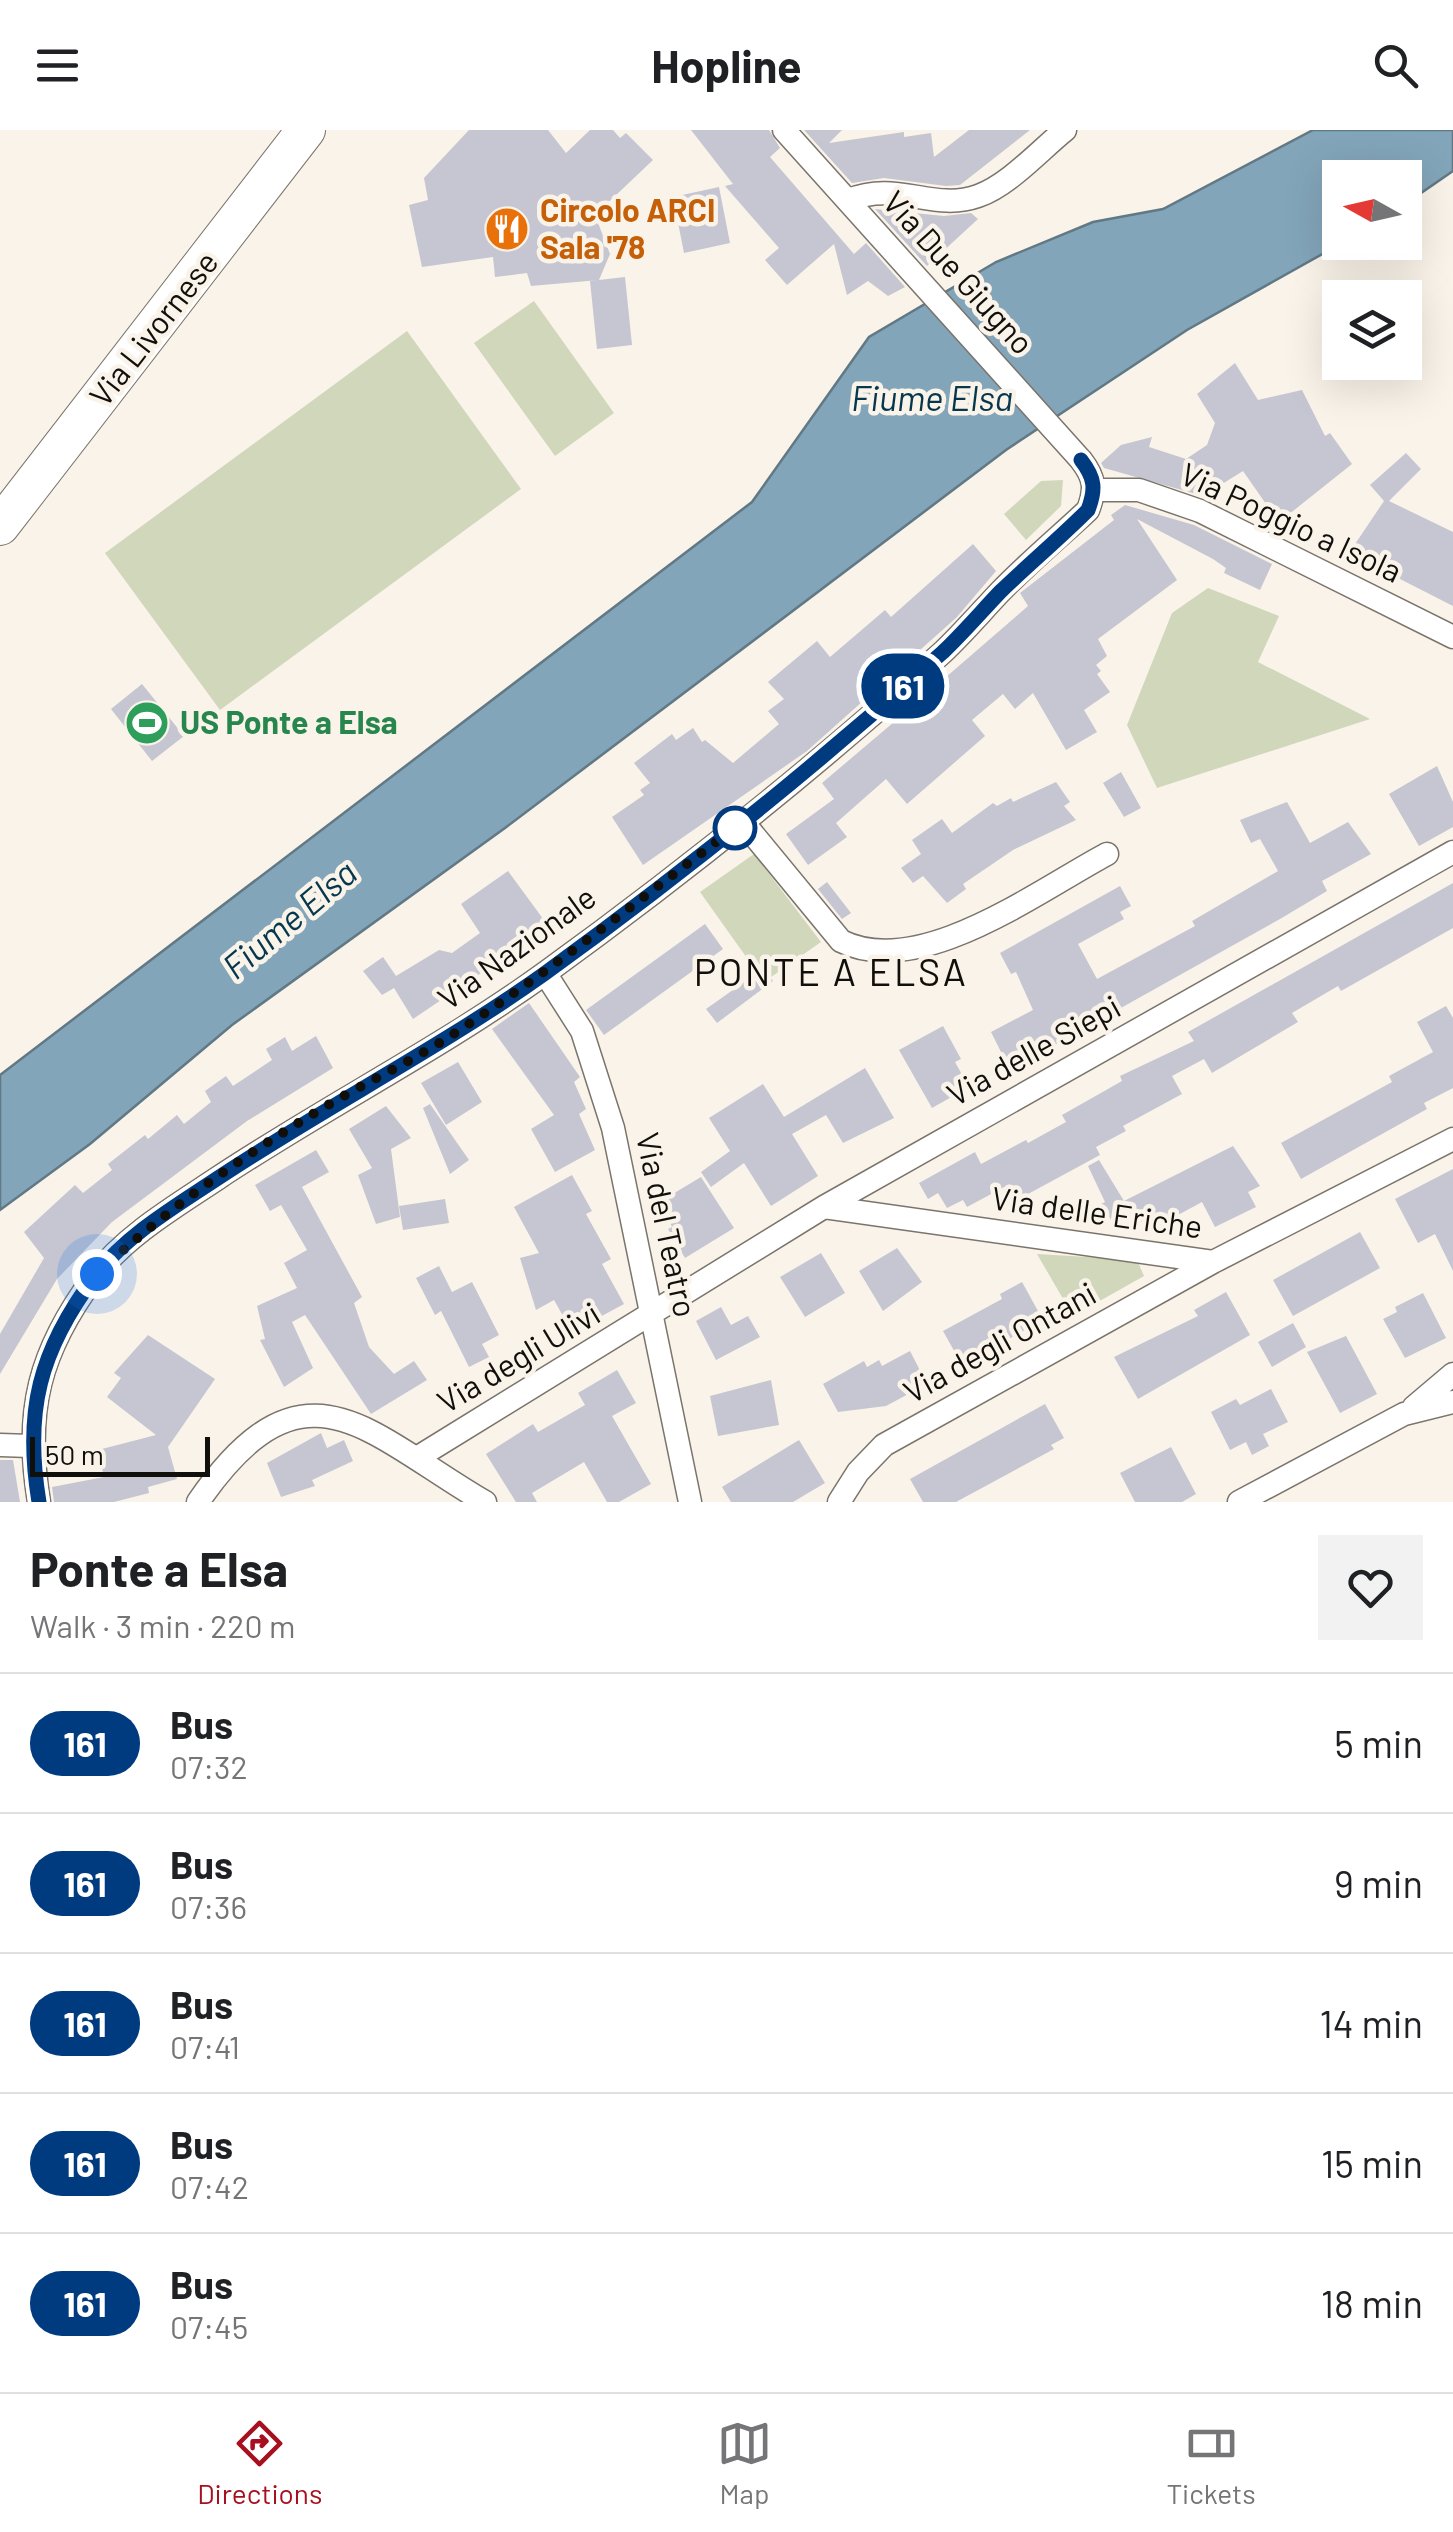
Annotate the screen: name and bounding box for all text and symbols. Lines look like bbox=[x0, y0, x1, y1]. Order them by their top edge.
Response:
icon: menu bbox=[30, 38, 85, 93]
text: Hopline bbox=[651, 38, 802, 92]
icon: search bbox=[1368, 38, 1423, 93]
north arrow bbox=[1322, 160, 1422, 260]
map controls bbox=[1322, 160, 1422, 380]
street label: Via Due Giugno bbox=[876, 182, 1043, 361]
place label: Circolo ARCI Sala '78 bbox=[540, 190, 715, 265]
restaurant icon: Circolo ARCI Sala '78 bbox=[484, 206, 530, 252]
street label: Via Livornese bbox=[80, 243, 225, 413]
button: layers bbox=[1322, 280, 1422, 380]
water label: Fiume Elsa bbox=[851, 376, 1013, 418]
street label: Via Poggio a Isola bbox=[1175, 453, 1408, 589]
line badge: 161 bbox=[846, 654, 960, 718]
text: 161 bbox=[881, 665, 925, 707]
sports icon: US Ponte a Elsa bbox=[124, 700, 170, 746]
place label: US Ponte a Elsa bbox=[180, 702, 398, 740]
unlabelled marker bbox=[714, 807, 756, 849]
water label: Fiume Elsa bbox=[213, 850, 364, 987]
street label: Via Nazionale bbox=[430, 876, 602, 1016]
district label: PONTE A ELSA bbox=[694, 948, 968, 994]
street label: Via delle Siepi bbox=[940, 986, 1126, 1112]
street label: Via del Teatro bbox=[630, 1129, 706, 1320]
street label: Via delle Eriche bbox=[989, 1177, 1205, 1245]
your location bbox=[72, 1249, 122, 1299]
street label: Via degli Ontani bbox=[896, 1273, 1102, 1410]
street label: Via degli Ulivi bbox=[430, 1293, 606, 1420]
scale bar bbox=[30, 1432, 210, 1476]
text: 50 m bbox=[45, 1437, 104, 1471]
button: heart bbox=[1318, 1535, 1423, 1640]
text: Ponte a Elsa bbox=[30, 1539, 288, 1597]
text: Walk · 3 min · 220 m bbox=[30, 1606, 295, 1644]
text: Bus bbox=[170, 1701, 233, 1747]
text: 5 min bbox=[1334, 1720, 1423, 1766]
text: 161 bbox=[63, 1722, 107, 1764]
text: 07:32 bbox=[170, 1747, 248, 1785]
text: Bus bbox=[170, 1841, 233, 1887]
text: 9 min bbox=[1334, 1860, 1423, 1906]
text: 161 bbox=[63, 1862, 107, 1904]
text: 07:36 bbox=[170, 1887, 247, 1925]
text: Bus bbox=[170, 1981, 233, 2027]
text: 14 min bbox=[1320, 2000, 1423, 2046]
text: 161 bbox=[63, 2002, 107, 2044]
text: 07:41 bbox=[170, 2027, 240, 2065]
text: Bus bbox=[170, 2121, 233, 2167]
text: 15 min bbox=[1321, 2140, 1423, 2186]
text: 161 bbox=[63, 2142, 107, 2184]
text: 07:42 bbox=[170, 2167, 249, 2205]
text: Bus bbox=[170, 2261, 233, 2307]
text: 18 min bbox=[1321, 2280, 1423, 2326]
text: 161 bbox=[63, 2282, 107, 2324]
text: 07:45 bbox=[170, 2307, 248, 2345]
tab: Directions bbox=[197, 2416, 322, 2510]
tab: Map bbox=[717, 2416, 772, 2510]
tab: Tickets bbox=[1167, 2416, 1256, 2510]

